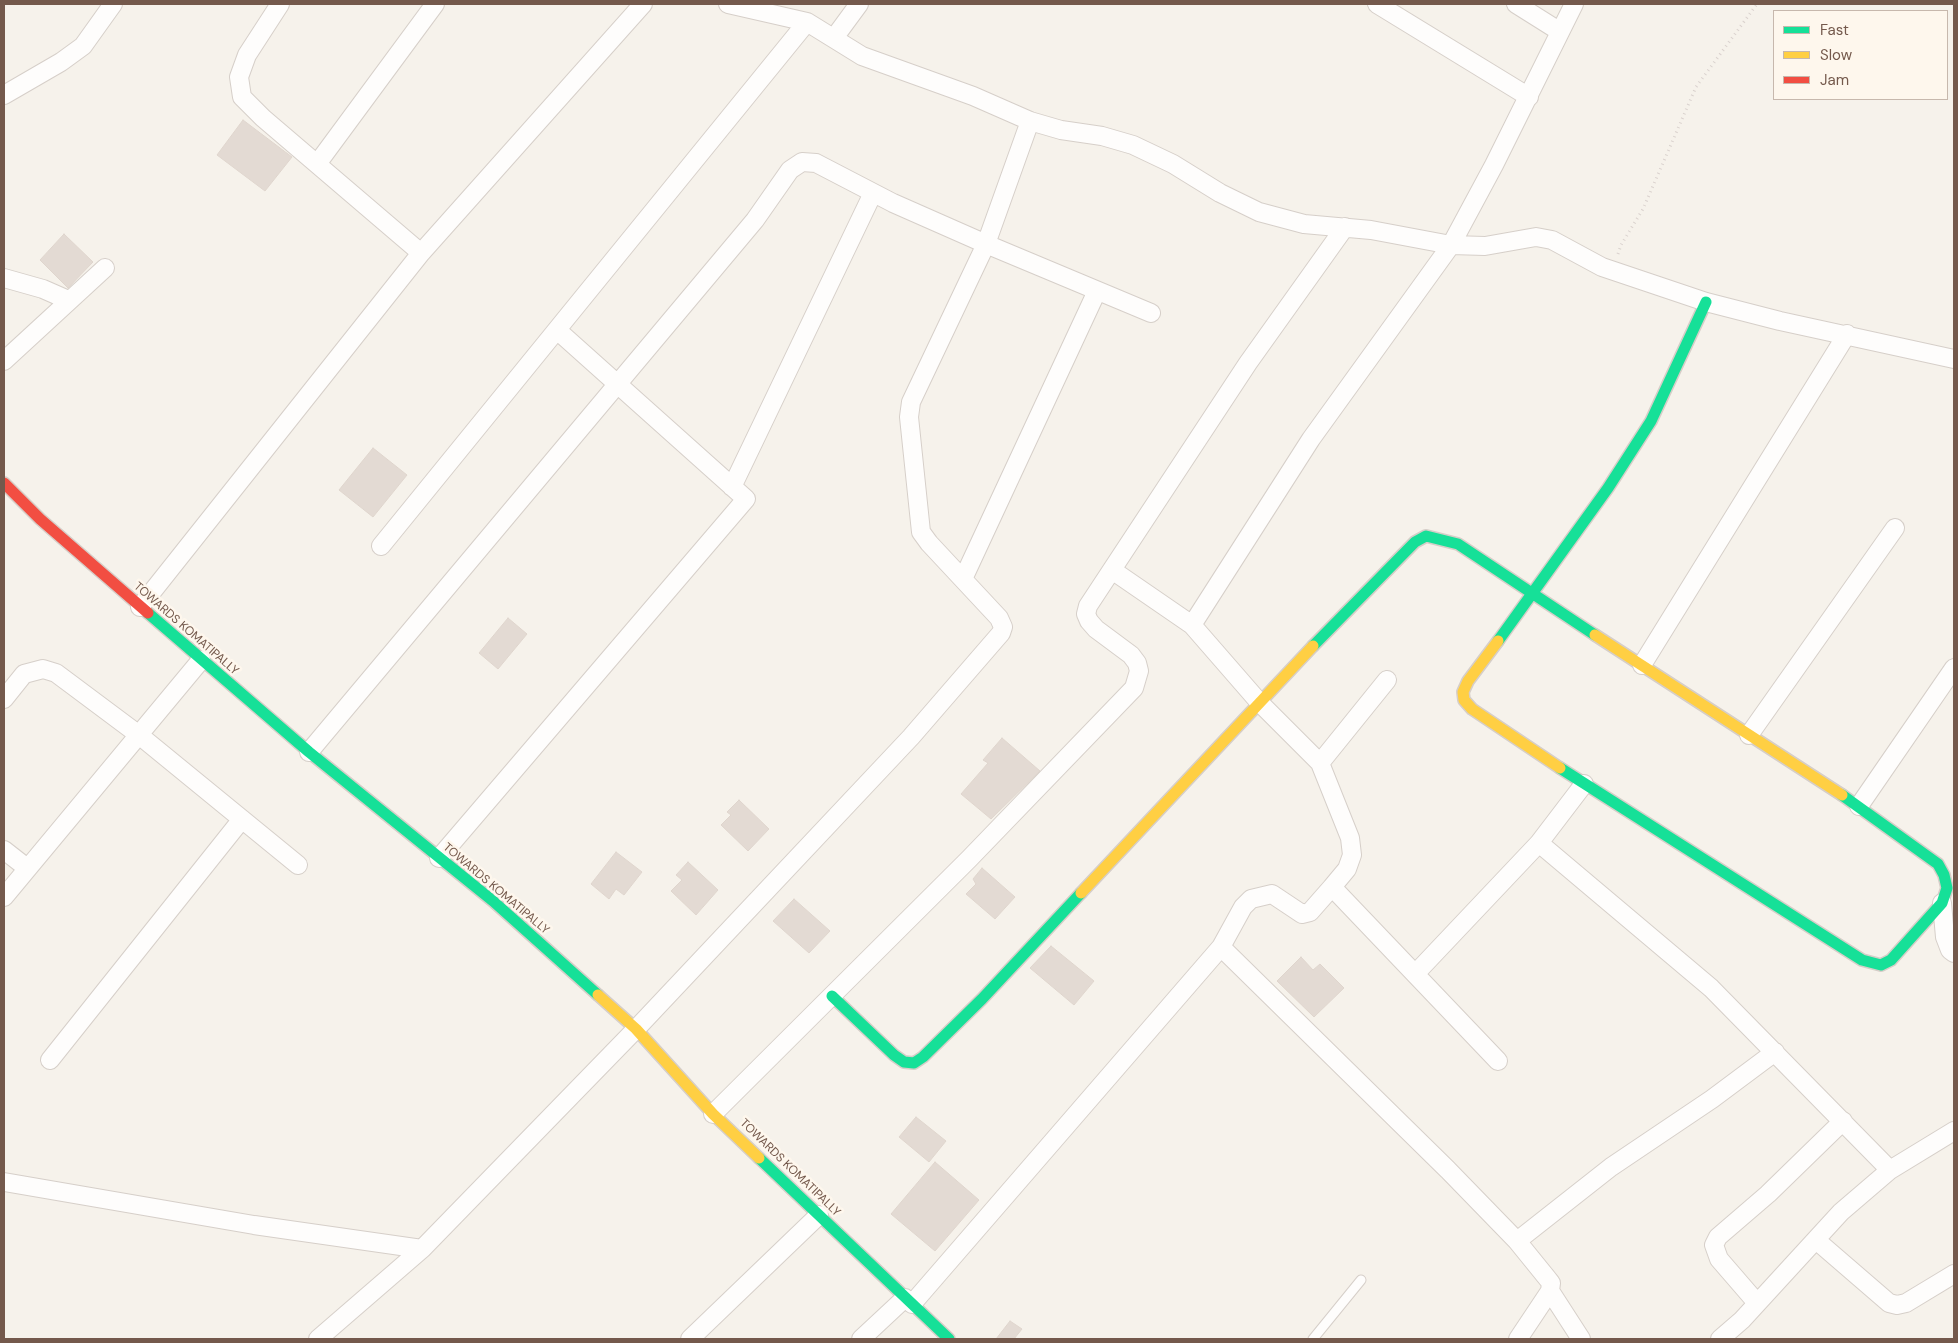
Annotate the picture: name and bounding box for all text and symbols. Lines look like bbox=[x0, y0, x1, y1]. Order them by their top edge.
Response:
legend bbox=[1773, 10, 1948, 100]
text: Fast bbox=[1820, 20, 1849, 40]
text: Slow bbox=[1820, 45, 1852, 65]
text: Jam bbox=[1820, 70, 1849, 90]
street label: TOWARDS KOMATIPALLY bbox=[131, 580, 241, 678]
street label: TOWARDS KOMATIPALLY bbox=[440, 840, 552, 938]
street label: TOWARDS KOMATIPALLY bbox=[737, 1116, 843, 1220]

